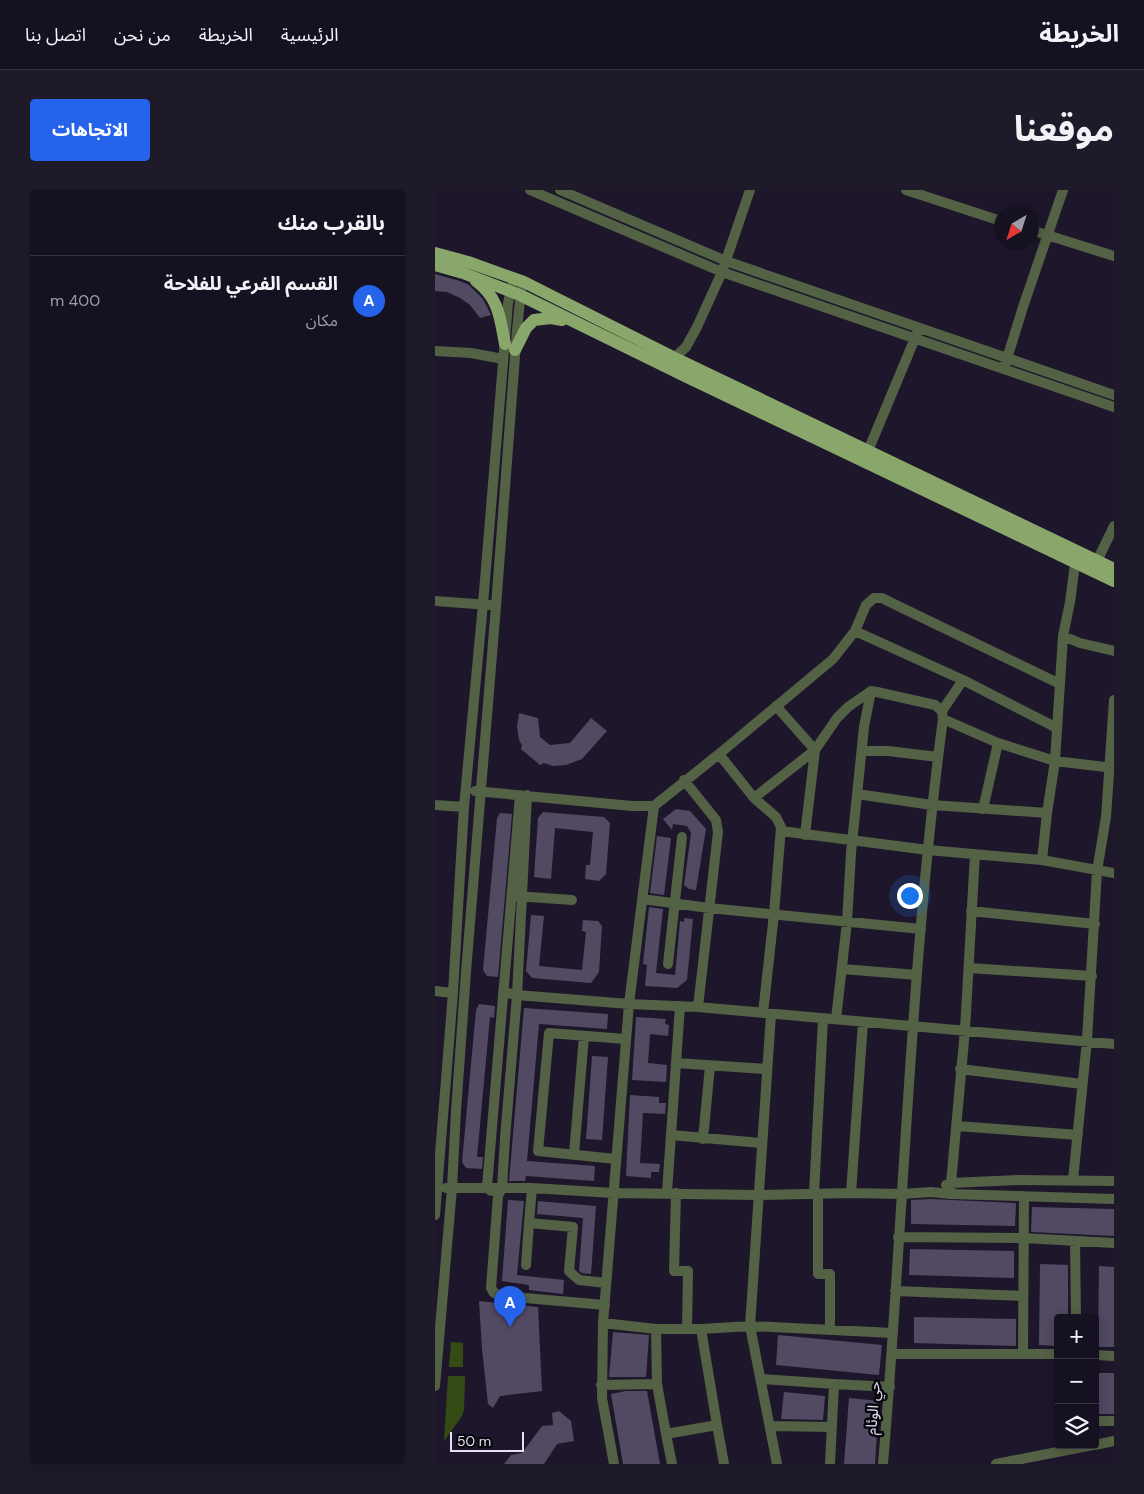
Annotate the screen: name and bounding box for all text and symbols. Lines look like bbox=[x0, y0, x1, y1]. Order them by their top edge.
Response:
text: الخريطة bbox=[1039, 18, 1119, 49]
text: اتصل بنا bbox=[25, 23, 86, 47]
text: من نحن bbox=[114, 23, 171, 47]
text: الخريطة bbox=[199, 23, 253, 47]
text: الرئيسية bbox=[281, 23, 339, 47]
button: الاتجاهات bbox=[30, 99, 150, 161]
text: موقعنا bbox=[1014, 106, 1114, 152]
north arrow bbox=[994, 205, 1039, 250]
text: بالقرب منك bbox=[278, 209, 385, 237]
text: القسم الفرعي للفلاحة bbox=[164, 271, 338, 296]
text: 400 m bbox=[50, 290, 100, 311]
text: A bbox=[363, 290, 375, 311]
text: مكان bbox=[306, 310, 338, 331]
your location bbox=[897, 883, 923, 909]
pin: A bbox=[494, 1286, 526, 1327]
map controls bbox=[1054, 1314, 1099, 1449]
button: + bbox=[1054, 1314, 1099, 1359]
button: − bbox=[1054, 1359, 1099, 1404]
street label: حي الوئام bbox=[861, 1380, 886, 1436]
button: layers bbox=[1054, 1404, 1099, 1449]
scale bar bbox=[450, 1429, 524, 1452]
text: 50 m bbox=[457, 1432, 491, 1450]

